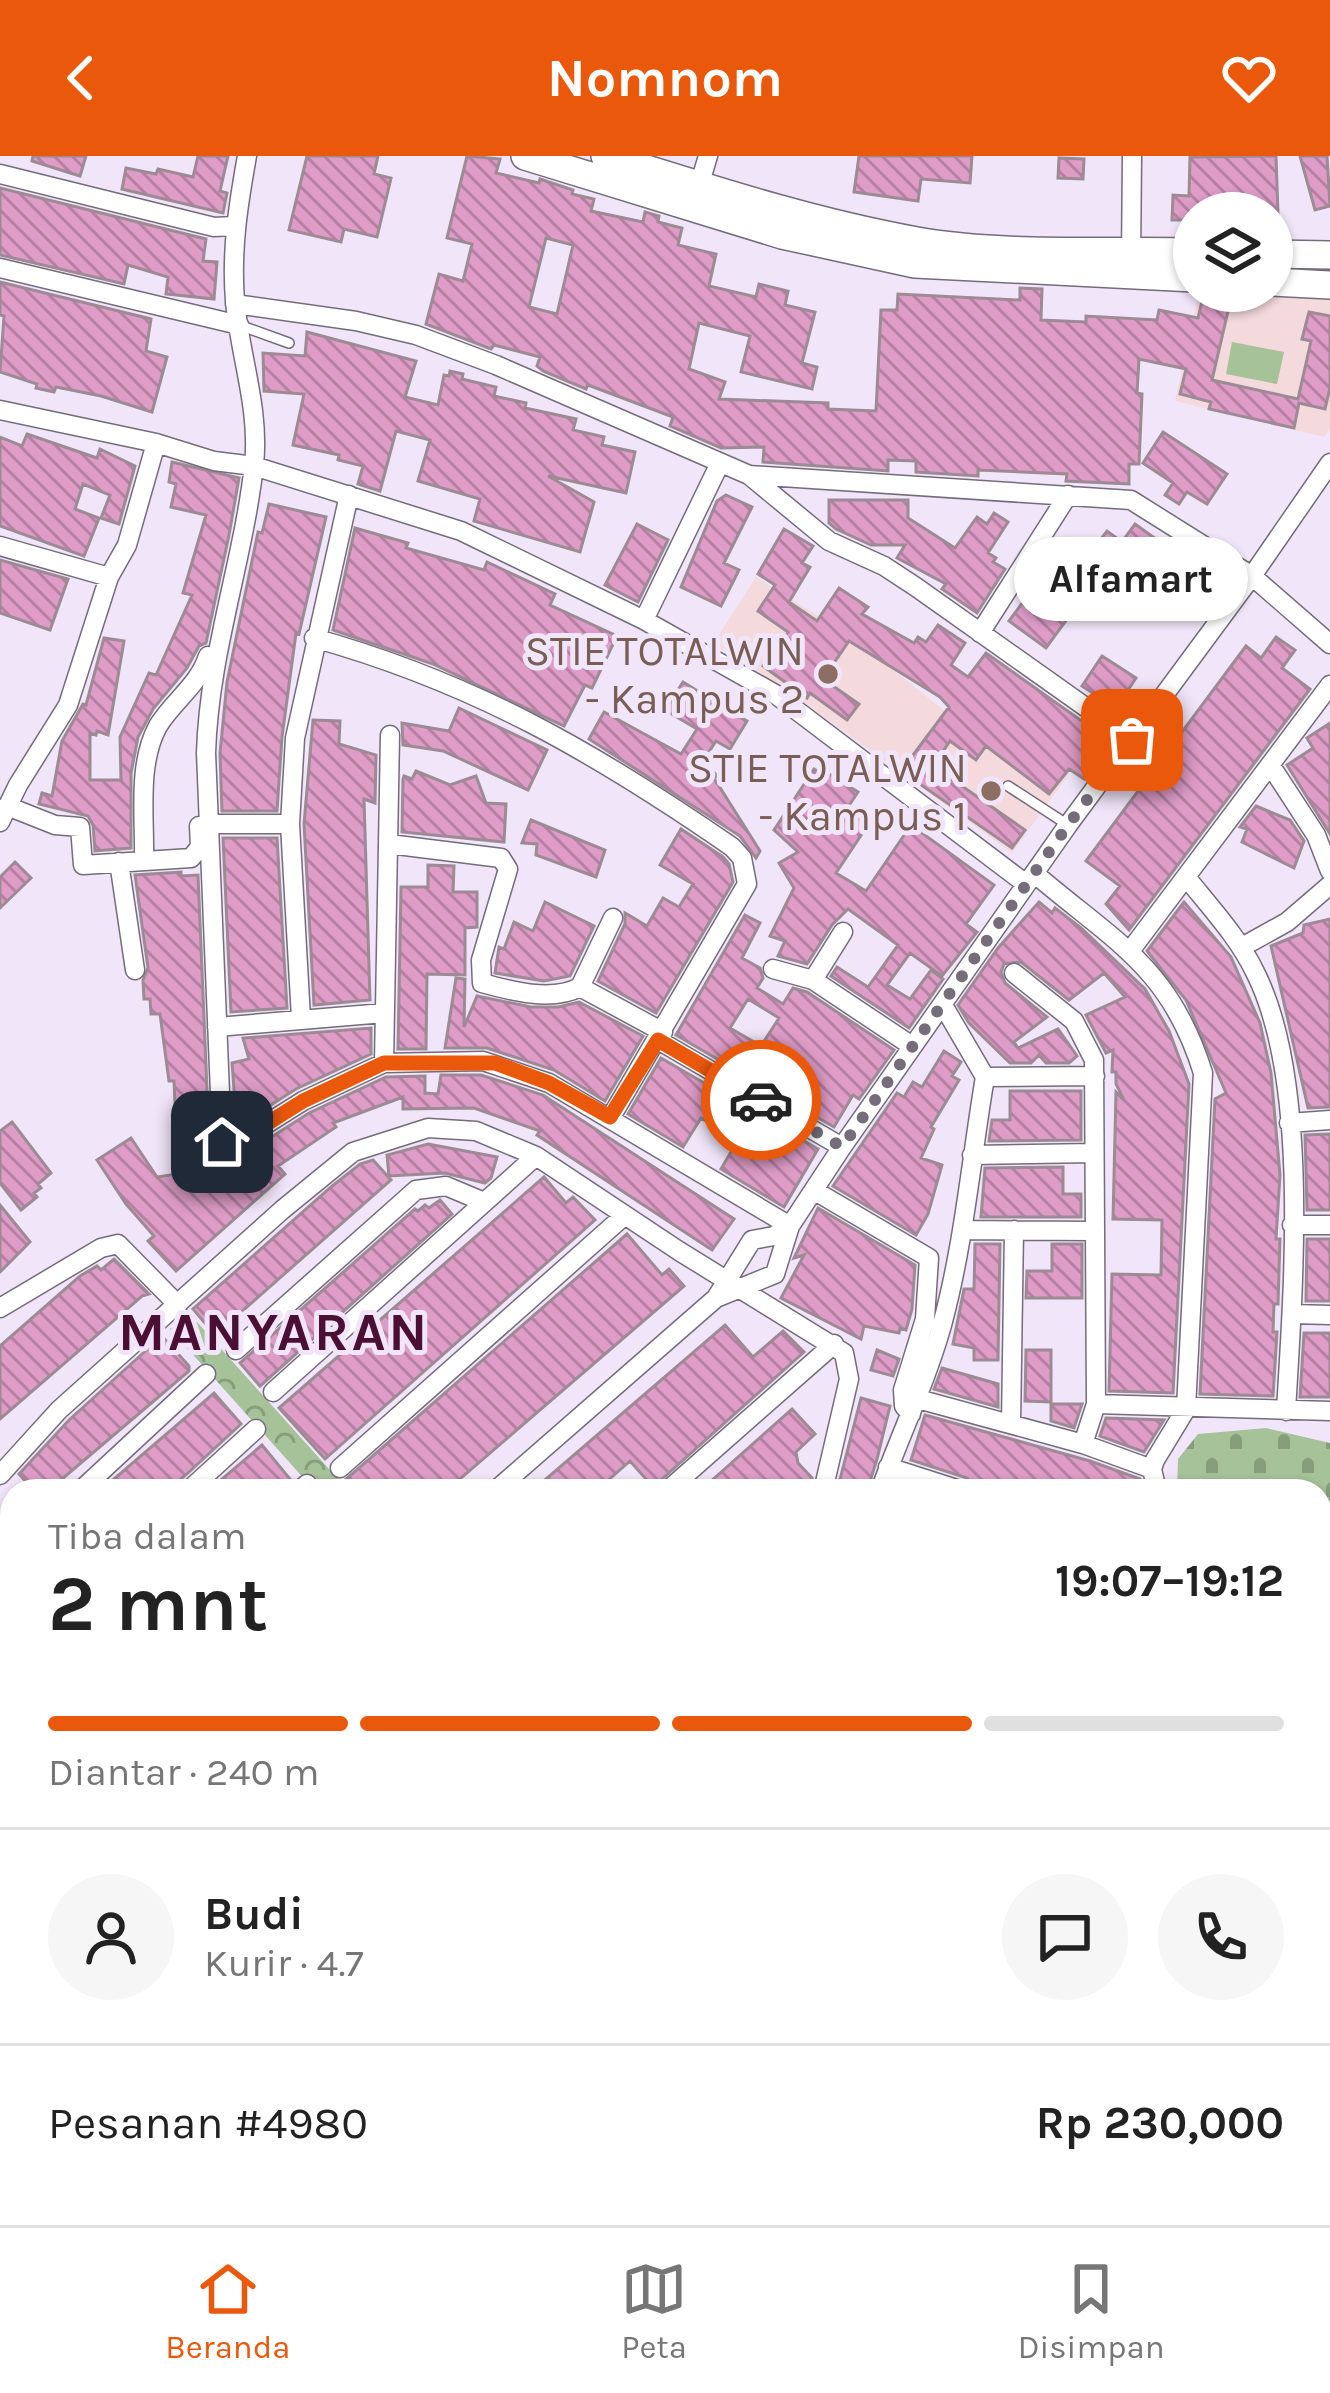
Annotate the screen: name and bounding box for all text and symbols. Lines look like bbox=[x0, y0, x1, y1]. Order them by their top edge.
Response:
icon: back bbox=[48, 45, 114, 111]
icon: heart bbox=[1216, 45, 1282, 111]
text: Nomnom bbox=[547, 46, 783, 110]
map controls bbox=[1173, 192, 1293, 312]
button: layers bbox=[1173, 192, 1293, 312]
callout: Alfamart bbox=[1015, 536, 1249, 620]
text: Alfamart bbox=[1049, 556, 1213, 602]
place label: STIE TOTALWIN - Kampus 2 bbox=[525, 626, 804, 724]
marker: STIE TOTALWIN - Kampus 2 bbox=[815, 661, 841, 687]
pin bbox=[1081, 689, 1183, 791]
icon: bag bbox=[1099, 707, 1165, 773]
place label: STIE TOTALWIN - Kampus 1 bbox=[688, 743, 967, 841]
marker: STIE TOTALWIN - Kampus 1 bbox=[978, 778, 1004, 804]
courier bbox=[701, 1040, 821, 1160]
icon: car bbox=[728, 1067, 794, 1133]
pin bbox=[171, 1091, 273, 1193]
icon: home bbox=[189, 1109, 255, 1175]
district label: MANYARAN bbox=[118, 1300, 430, 1364]
text: Tiba dalam bbox=[48, 1513, 246, 1559]
text: 19:07–19:12 bbox=[1055, 1555, 1284, 1607]
text: 2 mnt bbox=[48, 1558, 268, 1650]
text: Diantar · 240 m bbox=[48, 1749, 319, 1795]
button: person bbox=[48, 1874, 174, 2000]
button: chat bbox=[1002, 1874, 1128, 2000]
button: phone bbox=[1158, 1874, 1284, 2000]
text: Budi bbox=[204, 1888, 304, 1940]
text: Kurir · 4.7 bbox=[204, 1940, 364, 1986]
text: Pesanan #4980 bbox=[48, 2097, 368, 2149]
text: Rp 230,000 bbox=[1036, 2097, 1284, 2149]
tab: Beranda bbox=[165, 2256, 290, 2366]
tab: Peta bbox=[621, 2256, 687, 2366]
tab: Disimpan bbox=[1018, 2256, 1165, 2366]

